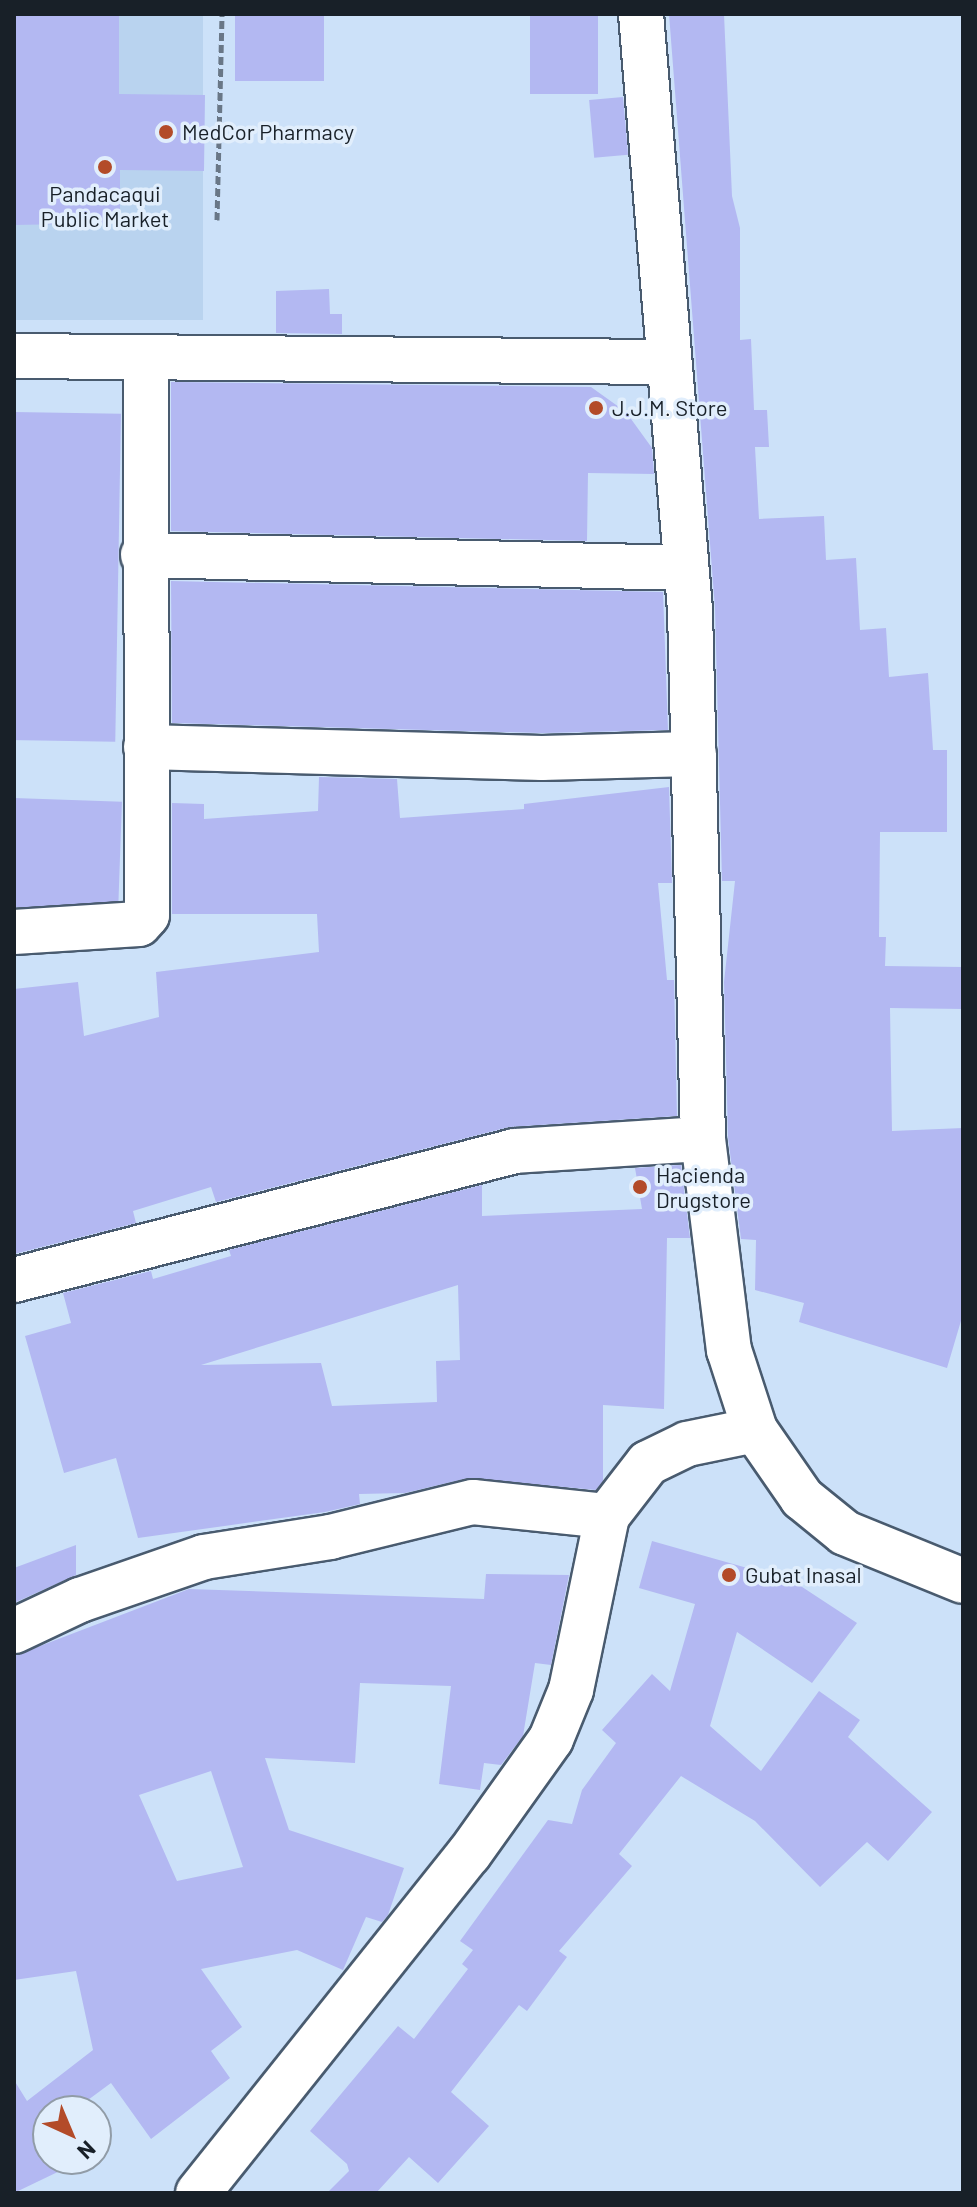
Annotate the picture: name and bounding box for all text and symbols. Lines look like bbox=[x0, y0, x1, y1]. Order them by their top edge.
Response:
place label: MedCor Pharmacy bbox=[182, 119, 354, 145]
marker: MedCor Pharmacy bbox=[157, 123, 175, 141]
marker: Pandacaqui Public Market bbox=[96, 158, 114, 176]
place label: Pandacaqui Public Market bbox=[41, 180, 169, 232]
place label: J.J.M. Store bbox=[612, 395, 727, 421]
marker: J.J.M. Store bbox=[587, 399, 605, 417]
place label: Hacienda Drugstore bbox=[656, 1161, 751, 1212]
marker: Hacienda Drugstore bbox=[631, 1178, 649, 1196]
place label: Gubat Inasal bbox=[745, 1562, 862, 1588]
marker: Gubat Inasal bbox=[720, 1566, 738, 1584]
north arrow bbox=[32, 2095, 112, 2175]
text: N bbox=[73, 2136, 102, 2165]

